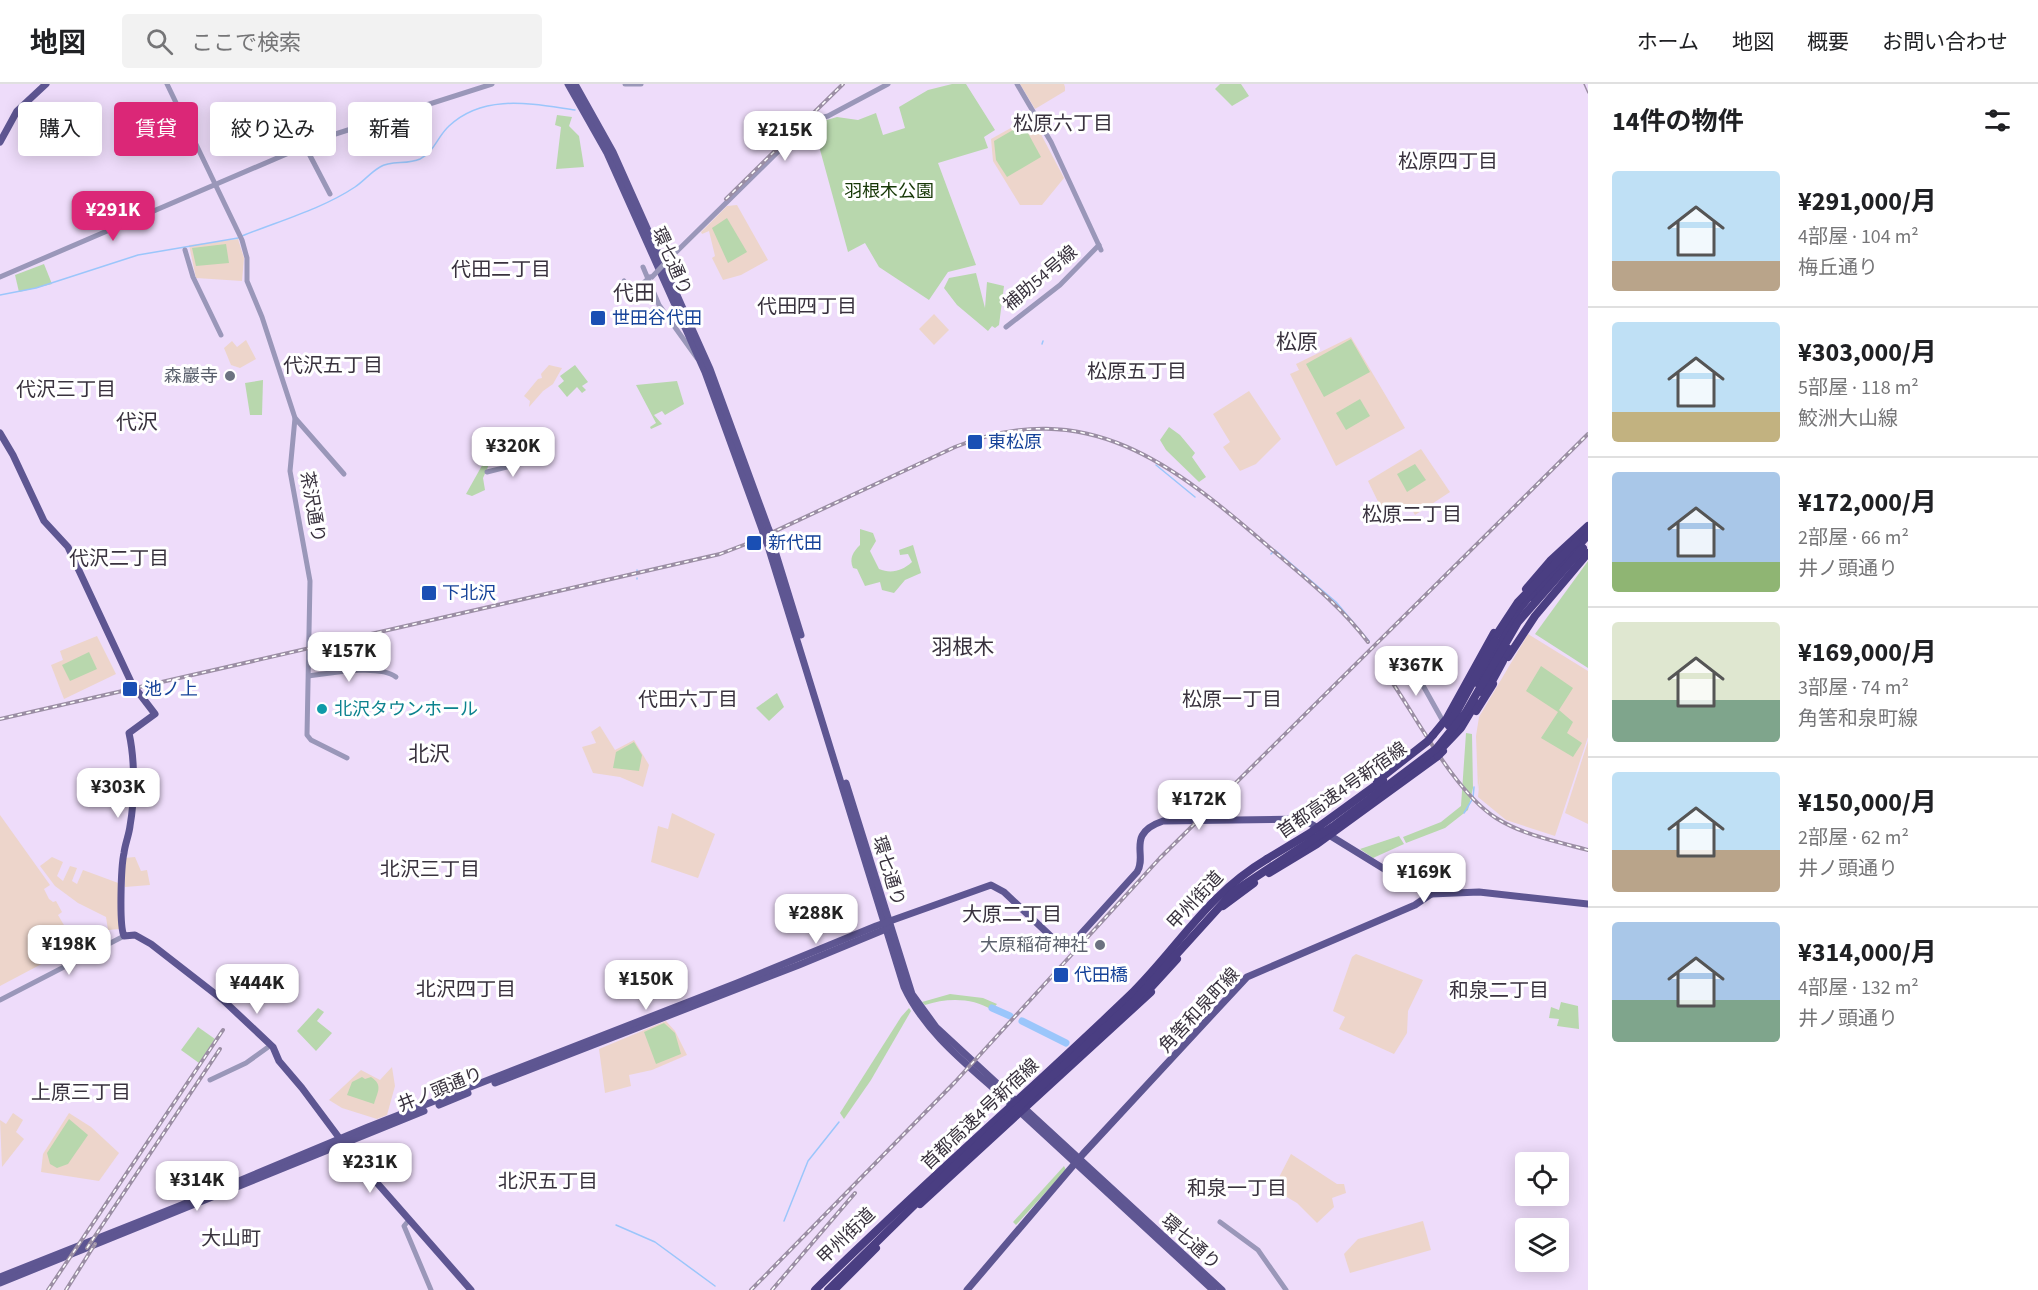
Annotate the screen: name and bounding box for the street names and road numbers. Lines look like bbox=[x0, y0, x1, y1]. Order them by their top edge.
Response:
street label: 環七通り bbox=[645, 223, 698, 299]
street label: 補助54号線 bbox=[998, 240, 1083, 317]
street label: 茶沢通り bbox=[294, 469, 331, 545]
street label: 首都高速4号新宿線 bbox=[1272, 736, 1412, 845]
street label: 環七通り bbox=[866, 833, 911, 909]
street label: 甲州街道 bbox=[1162, 865, 1229, 935]
street label: 角筈和泉町線 bbox=[1153, 962, 1245, 1058]
street label: 首都高速4号新宿線 bbox=[916, 1053, 1045, 1176]
street label: 井ノ頭通り bbox=[394, 1061, 487, 1118]
street label: 甲州街道 bbox=[812, 1202, 881, 1270]
street label: 環七通り bbox=[1156, 1209, 1226, 1276]

